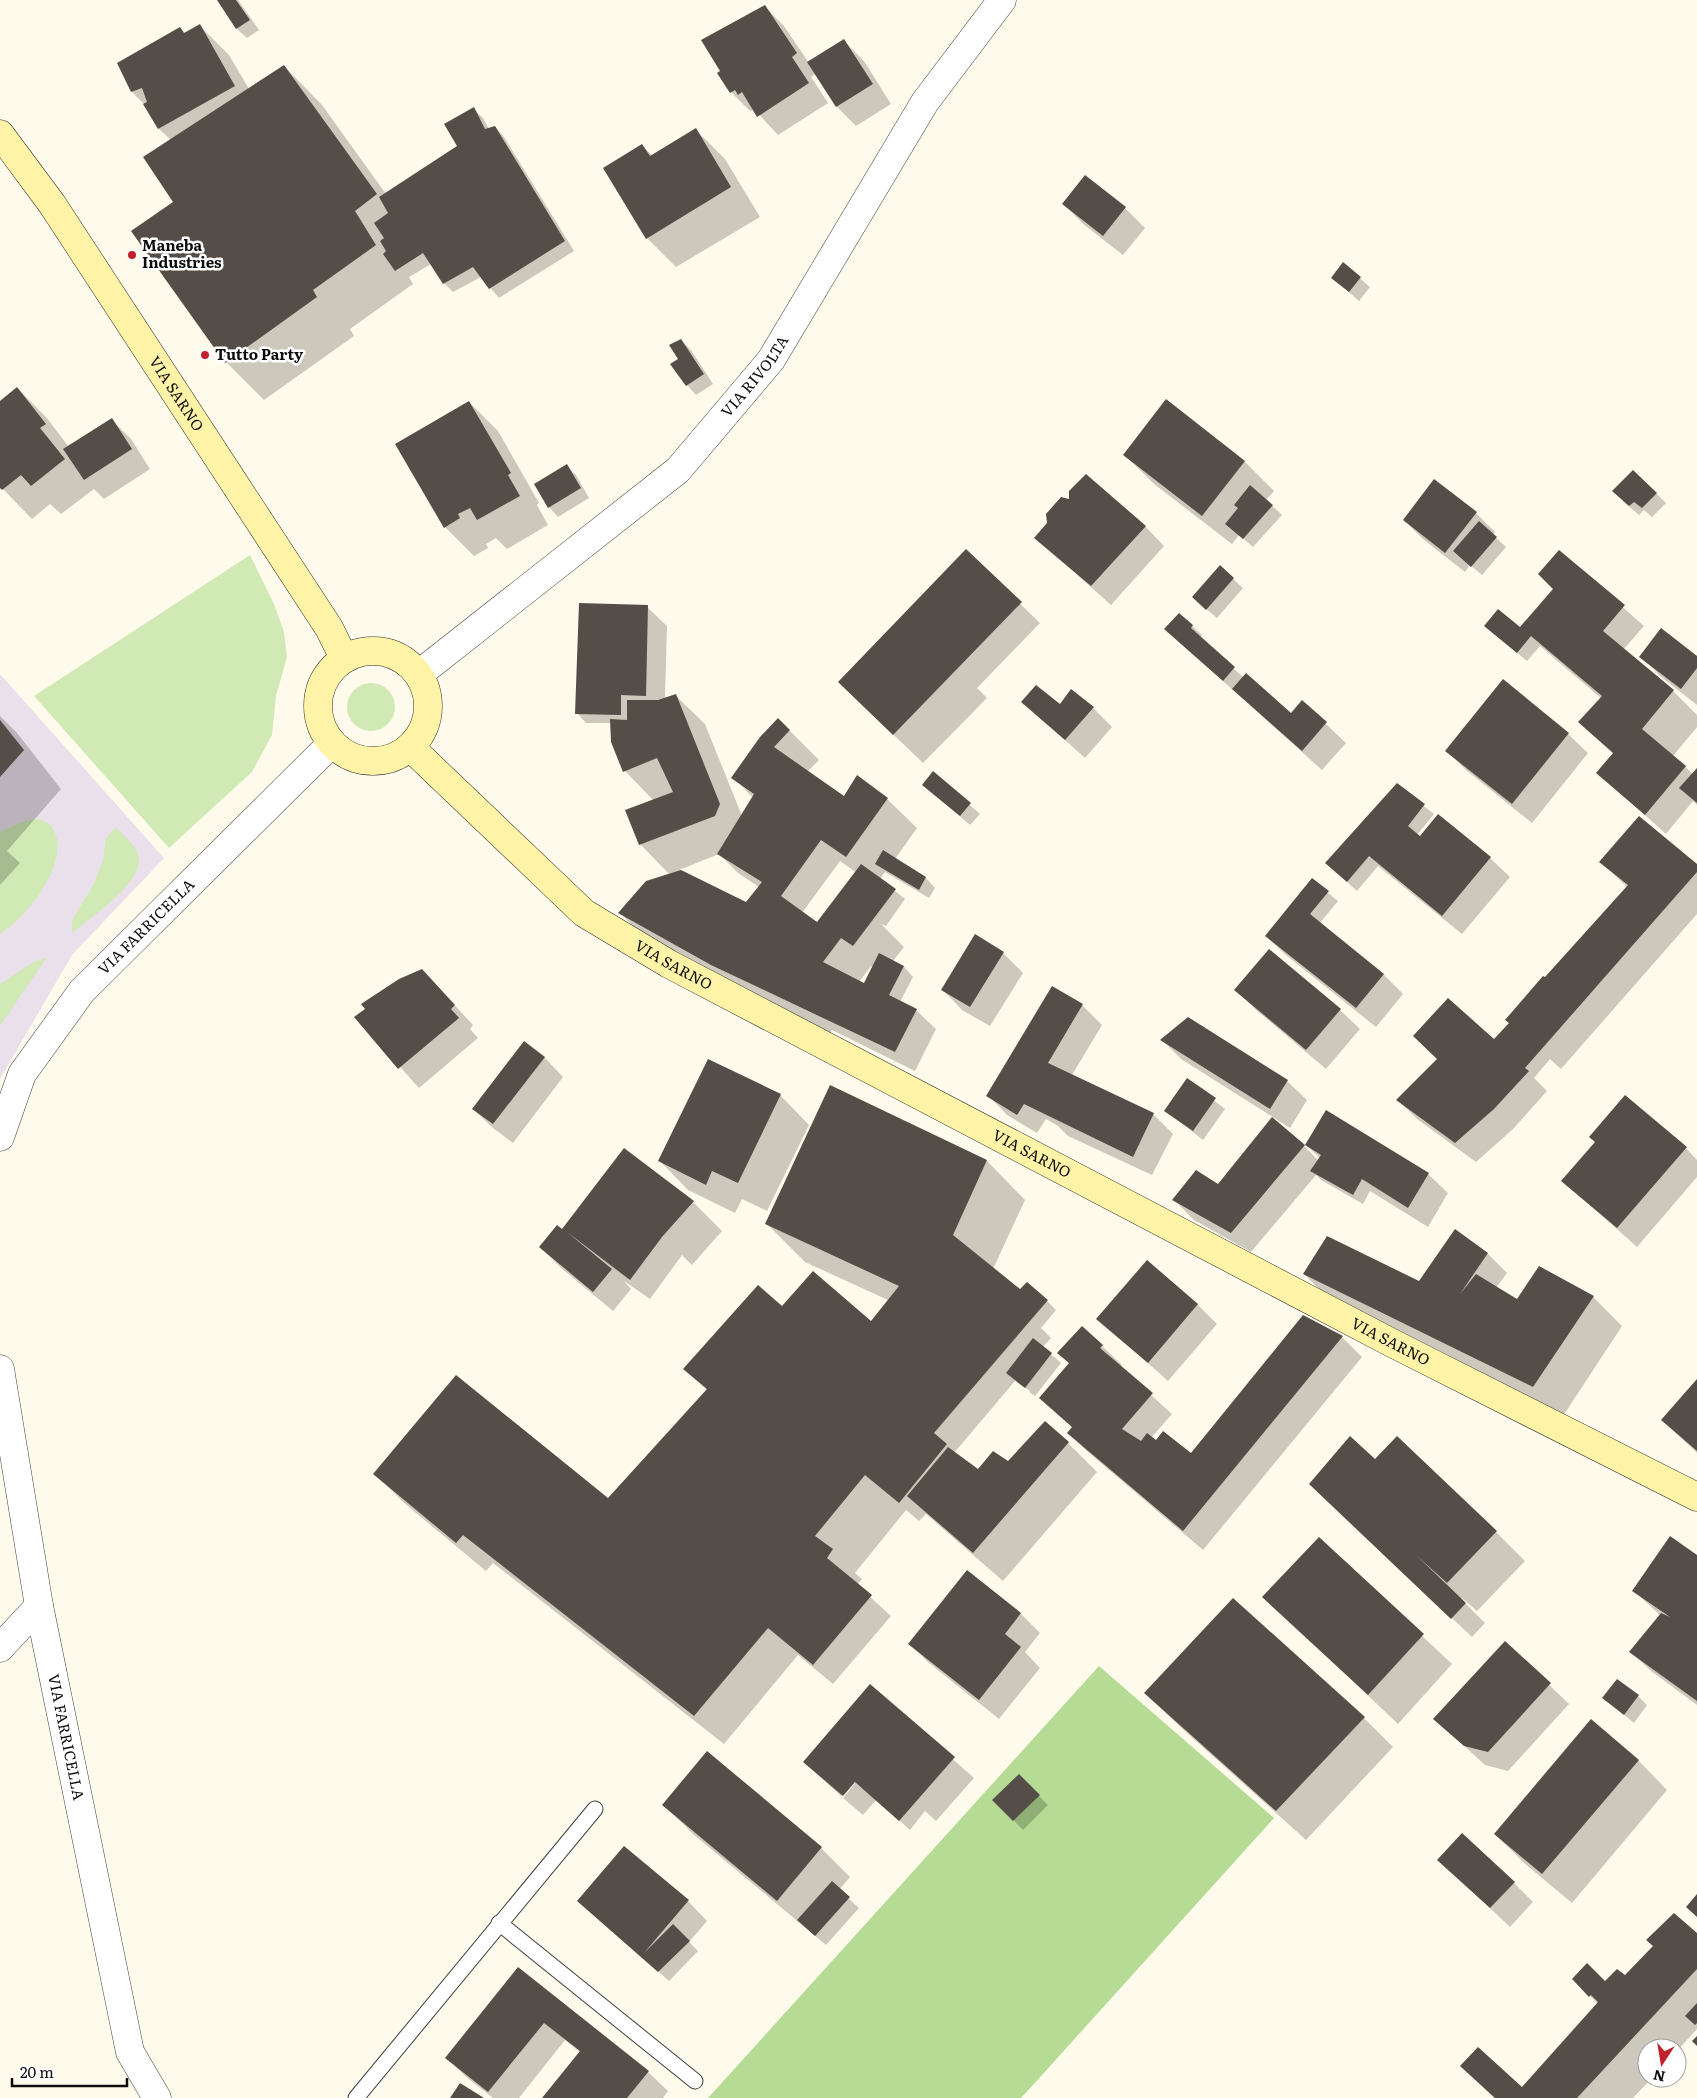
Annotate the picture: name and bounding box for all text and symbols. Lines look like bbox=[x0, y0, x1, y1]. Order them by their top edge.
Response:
place label: Maneba Industries bbox=[142, 233, 222, 273]
marker: Maneba Industries bbox=[126, 249, 138, 261]
street label: VIA RIVOLTA bbox=[715, 330, 793, 422]
place label: Tutto Party bbox=[215, 342, 304, 365]
marker: Tutto Party bbox=[199, 349, 211, 361]
street label: VIA SARNO bbox=[144, 351, 210, 435]
street label: VIA FARRICELLA bbox=[92, 873, 199, 979]
street label: VIA SARNO bbox=[631, 933, 717, 995]
street label: VIA SARNO bbox=[989, 1123, 1076, 1183]
street label: VIA SARNO bbox=[1348, 1311, 1434, 1370]
street label: VIA FARRICELLA bbox=[43, 1672, 91, 1802]
north arrow bbox=[1637, 2038, 1687, 2088]
scale bar bbox=[12, 2056, 128, 2088]
text: 20 m bbox=[20, 2060, 54, 2083]
text: N bbox=[1651, 2066, 1667, 2088]

